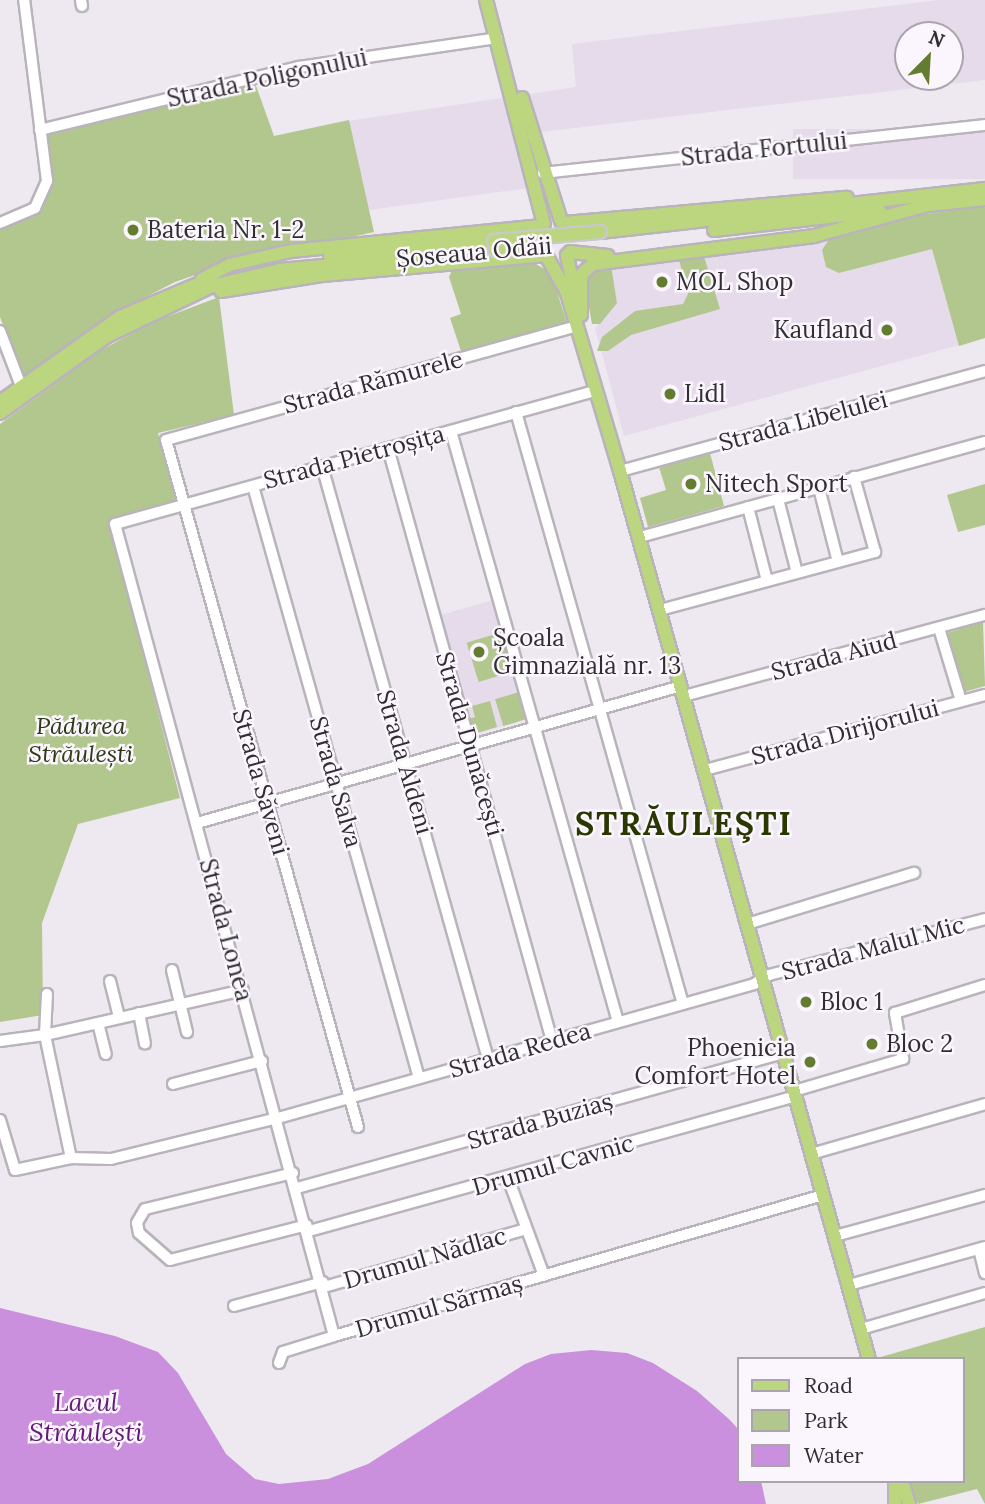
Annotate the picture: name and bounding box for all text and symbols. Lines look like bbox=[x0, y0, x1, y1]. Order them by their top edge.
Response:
north arrow bbox=[894, 21, 964, 91]
text: N bbox=[925, 25, 948, 53]
street label: Strada Poligonului bbox=[164, 43, 370, 113]
street label: Strada Fortului bbox=[679, 126, 849, 172]
place label: Bateria Nr. 1-2 bbox=[147, 216, 304, 244]
marker: Bateria Nr. 1-2 bbox=[125, 222, 141, 238]
street label: Șoseaua Odăii bbox=[395, 231, 553, 273]
place label: MOL Shop bbox=[676, 268, 793, 296]
marker: MOL Shop bbox=[654, 274, 670, 290]
place label: Kaufland bbox=[773, 316, 873, 344]
marker: Kaufland bbox=[879, 322, 895, 338]
street label: Strada Rămurele bbox=[280, 344, 466, 420]
place label: Lidl bbox=[684, 380, 725, 408]
street label: Strada Libelulei bbox=[716, 385, 890, 457]
marker: Lidl bbox=[662, 386, 678, 402]
street label: Strada Pietroșița bbox=[260, 419, 448, 495]
place label: Nitech Sport bbox=[705, 470, 848, 498]
marker: Nitech Sport bbox=[683, 476, 699, 492]
place label: Școala Gimnazială nr. 13 bbox=[493, 624, 681, 680]
street label: Strada Aiud bbox=[768, 625, 900, 687]
marker: Școala Gimnazială nr. 13 bbox=[471, 644, 487, 660]
street label: Strada Dunăcești bbox=[430, 649, 510, 839]
street label: Strada Aldeni bbox=[371, 687, 439, 837]
street label: Strada Dirijorului bbox=[748, 693, 942, 771]
street label: Strada Săveni bbox=[226, 706, 296, 858]
park label: Pădurea Străulești bbox=[28, 712, 134, 768]
street label: Strada Salva bbox=[304, 713, 368, 851]
district label: STRĂULEŞTI bbox=[576, 805, 792, 843]
street label: Strada Lonea bbox=[193, 856, 259, 1004]
street label: Strada Malul Mic bbox=[778, 910, 968, 986]
place label: Bloc 1 bbox=[820, 988, 883, 1016]
marker: Bloc 1 bbox=[798, 994, 814, 1010]
street label: Strada Redea bbox=[446, 1016, 594, 1084]
place label: Bloc 2 bbox=[886, 1030, 953, 1058]
place label: Phoenicia Comfort Hotel bbox=[634, 1034, 796, 1090]
marker: Bloc 2 bbox=[864, 1036, 880, 1052]
marker: Phoenicia Comfort Hotel bbox=[802, 1054, 818, 1070]
street label: Strada Buziaș bbox=[464, 1086, 616, 1156]
street label: Drumul Cavnic bbox=[469, 1128, 637, 1202]
street label: Drumul Nădlac bbox=[340, 1221, 510, 1295]
street label: Drumul Sărmaș bbox=[352, 1268, 526, 1344]
legend bbox=[736, 1357, 964, 1483]
text: Road bbox=[804, 1372, 853, 1399]
water label: Lacul Străulești bbox=[29, 1386, 143, 1448]
text: Park bbox=[804, 1407, 848, 1434]
text: Water bbox=[804, 1442, 863, 1469]

